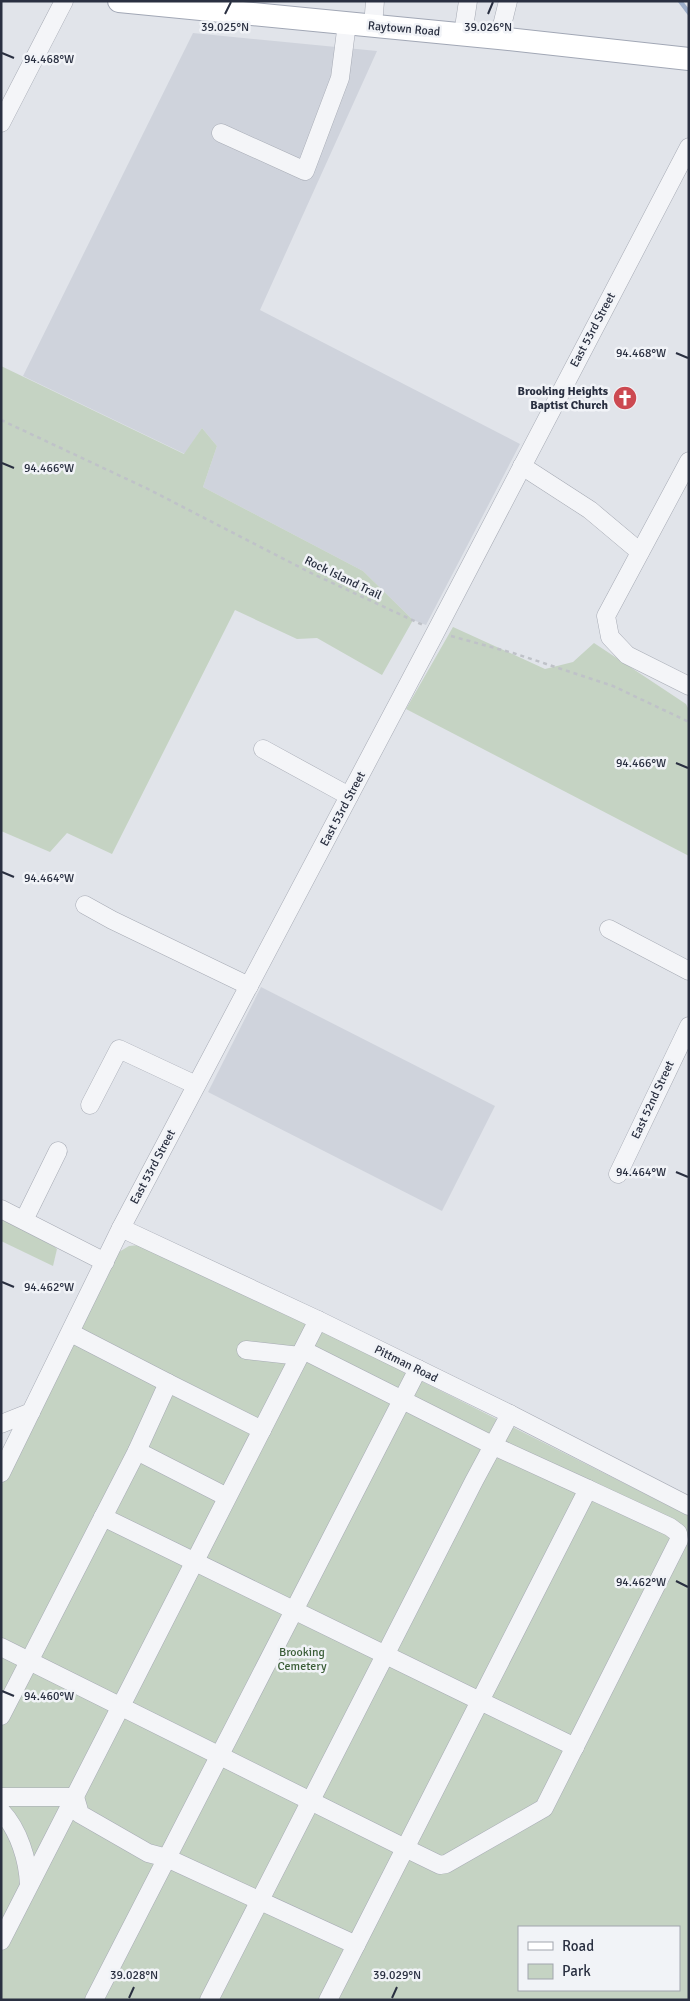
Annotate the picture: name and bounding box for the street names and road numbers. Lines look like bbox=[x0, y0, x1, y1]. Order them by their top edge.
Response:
street label: Raytown Road bbox=[367, 18, 441, 40]
street label: East 53rd Street bbox=[567, 290, 619, 370]
street label: Rock Island Trail bbox=[302, 553, 384, 603]
street label: East 53rd Street bbox=[317, 769, 369, 849]
street label: East 52nd Street bbox=[628, 1058, 678, 1142]
street label: East 53rd Street bbox=[127, 1127, 179, 1207]
street label: Pittman Road bbox=[372, 1342, 440, 1386]

